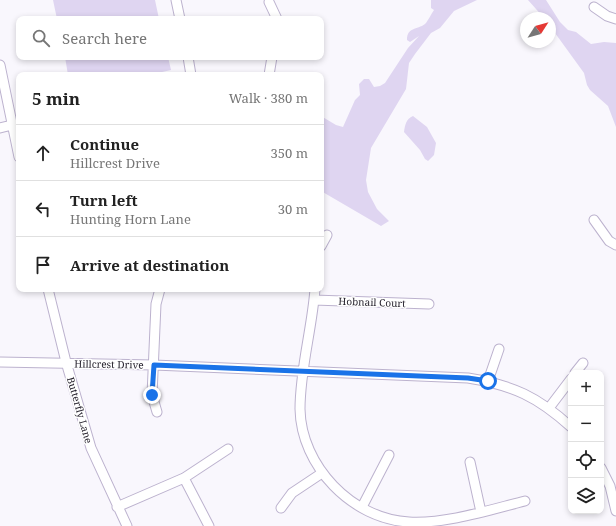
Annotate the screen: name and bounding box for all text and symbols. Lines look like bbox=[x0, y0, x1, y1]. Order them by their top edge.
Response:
north arrow bbox=[520, 12, 556, 48]
search box bbox=[16, 16, 324, 60]
icon: search bbox=[30, 27, 52, 49]
text: Search here bbox=[62, 28, 147, 48]
text: 5 min bbox=[32, 87, 80, 110]
text: Walk · 380 m bbox=[229, 89, 308, 107]
text: Continue bbox=[70, 134, 139, 154]
icon: ahead bbox=[32, 142, 54, 164]
text: 350 m bbox=[271, 144, 308, 162]
text: Hillcrest Drive bbox=[70, 154, 160, 172]
text: Turn left bbox=[70, 190, 138, 210]
icon: left bbox=[32, 198, 54, 220]
text: 30 m bbox=[278, 200, 308, 218]
text: Hunting Horn Lane bbox=[70, 210, 191, 228]
icon: arrive bbox=[32, 254, 54, 276]
text: Arrive at destination bbox=[70, 255, 229, 275]
street label: Hobnail Court bbox=[338, 294, 406, 310]
street label: Hillcrest Drive bbox=[74, 356, 144, 372]
map controls bbox=[568, 370, 604, 514]
button: + bbox=[568, 370, 604, 406]
route start bbox=[479, 372, 497, 390]
street label: Butterfly Lane bbox=[64, 375, 96, 445]
route end bbox=[143, 386, 161, 404]
button: − bbox=[568, 406, 604, 442]
button: locate bbox=[568, 442, 604, 478]
button: layers bbox=[568, 478, 604, 514]

